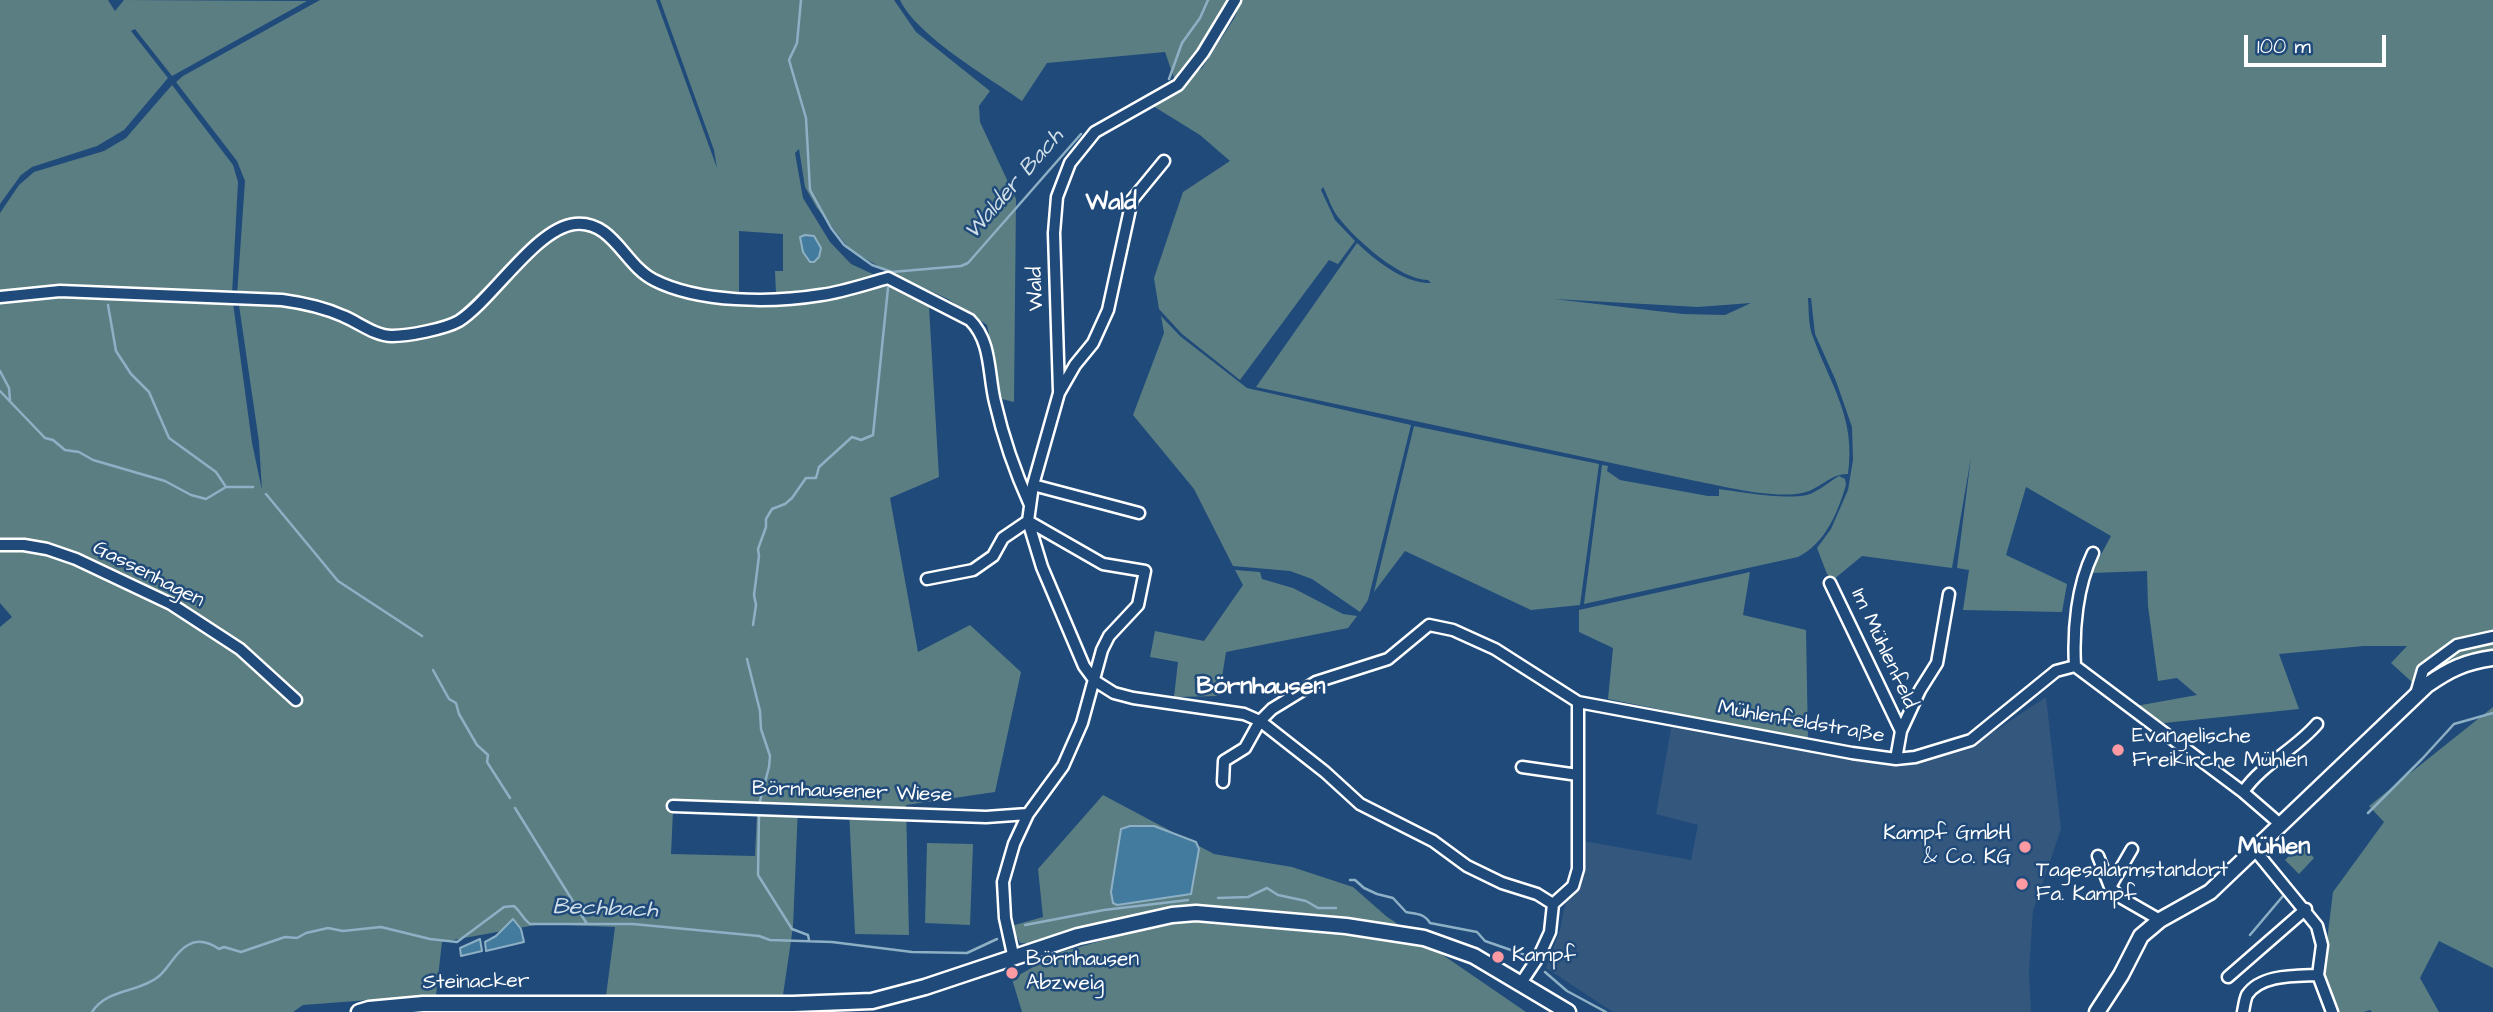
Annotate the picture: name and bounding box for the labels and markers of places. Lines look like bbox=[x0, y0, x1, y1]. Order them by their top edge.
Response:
place label: Evangelische Freikirche Mühlen bbox=[2132, 725, 2307, 775]
marker: Evangelische Freikirche Mühlen bbox=[2110, 742, 2126, 758]
place label: Kampf GmbH & Co. KG bbox=[1883, 822, 2011, 872]
marker: Kampf GmbH & Co. KG bbox=[2017, 839, 2033, 855]
place label: Tagesalarmstandort Fa. Kampf bbox=[2036, 859, 2228, 909]
marker: Tagesalarmstandort Fa. Kampf bbox=[2014, 876, 2030, 892]
place label: Kampf bbox=[1512, 944, 1576, 970]
place label: Börnhausen Abzweig bbox=[1026, 948, 1139, 998]
marker: Kampf bbox=[1490, 949, 1506, 965]
marker: Börnhausen Abzweig bbox=[1004, 965, 1020, 981]

